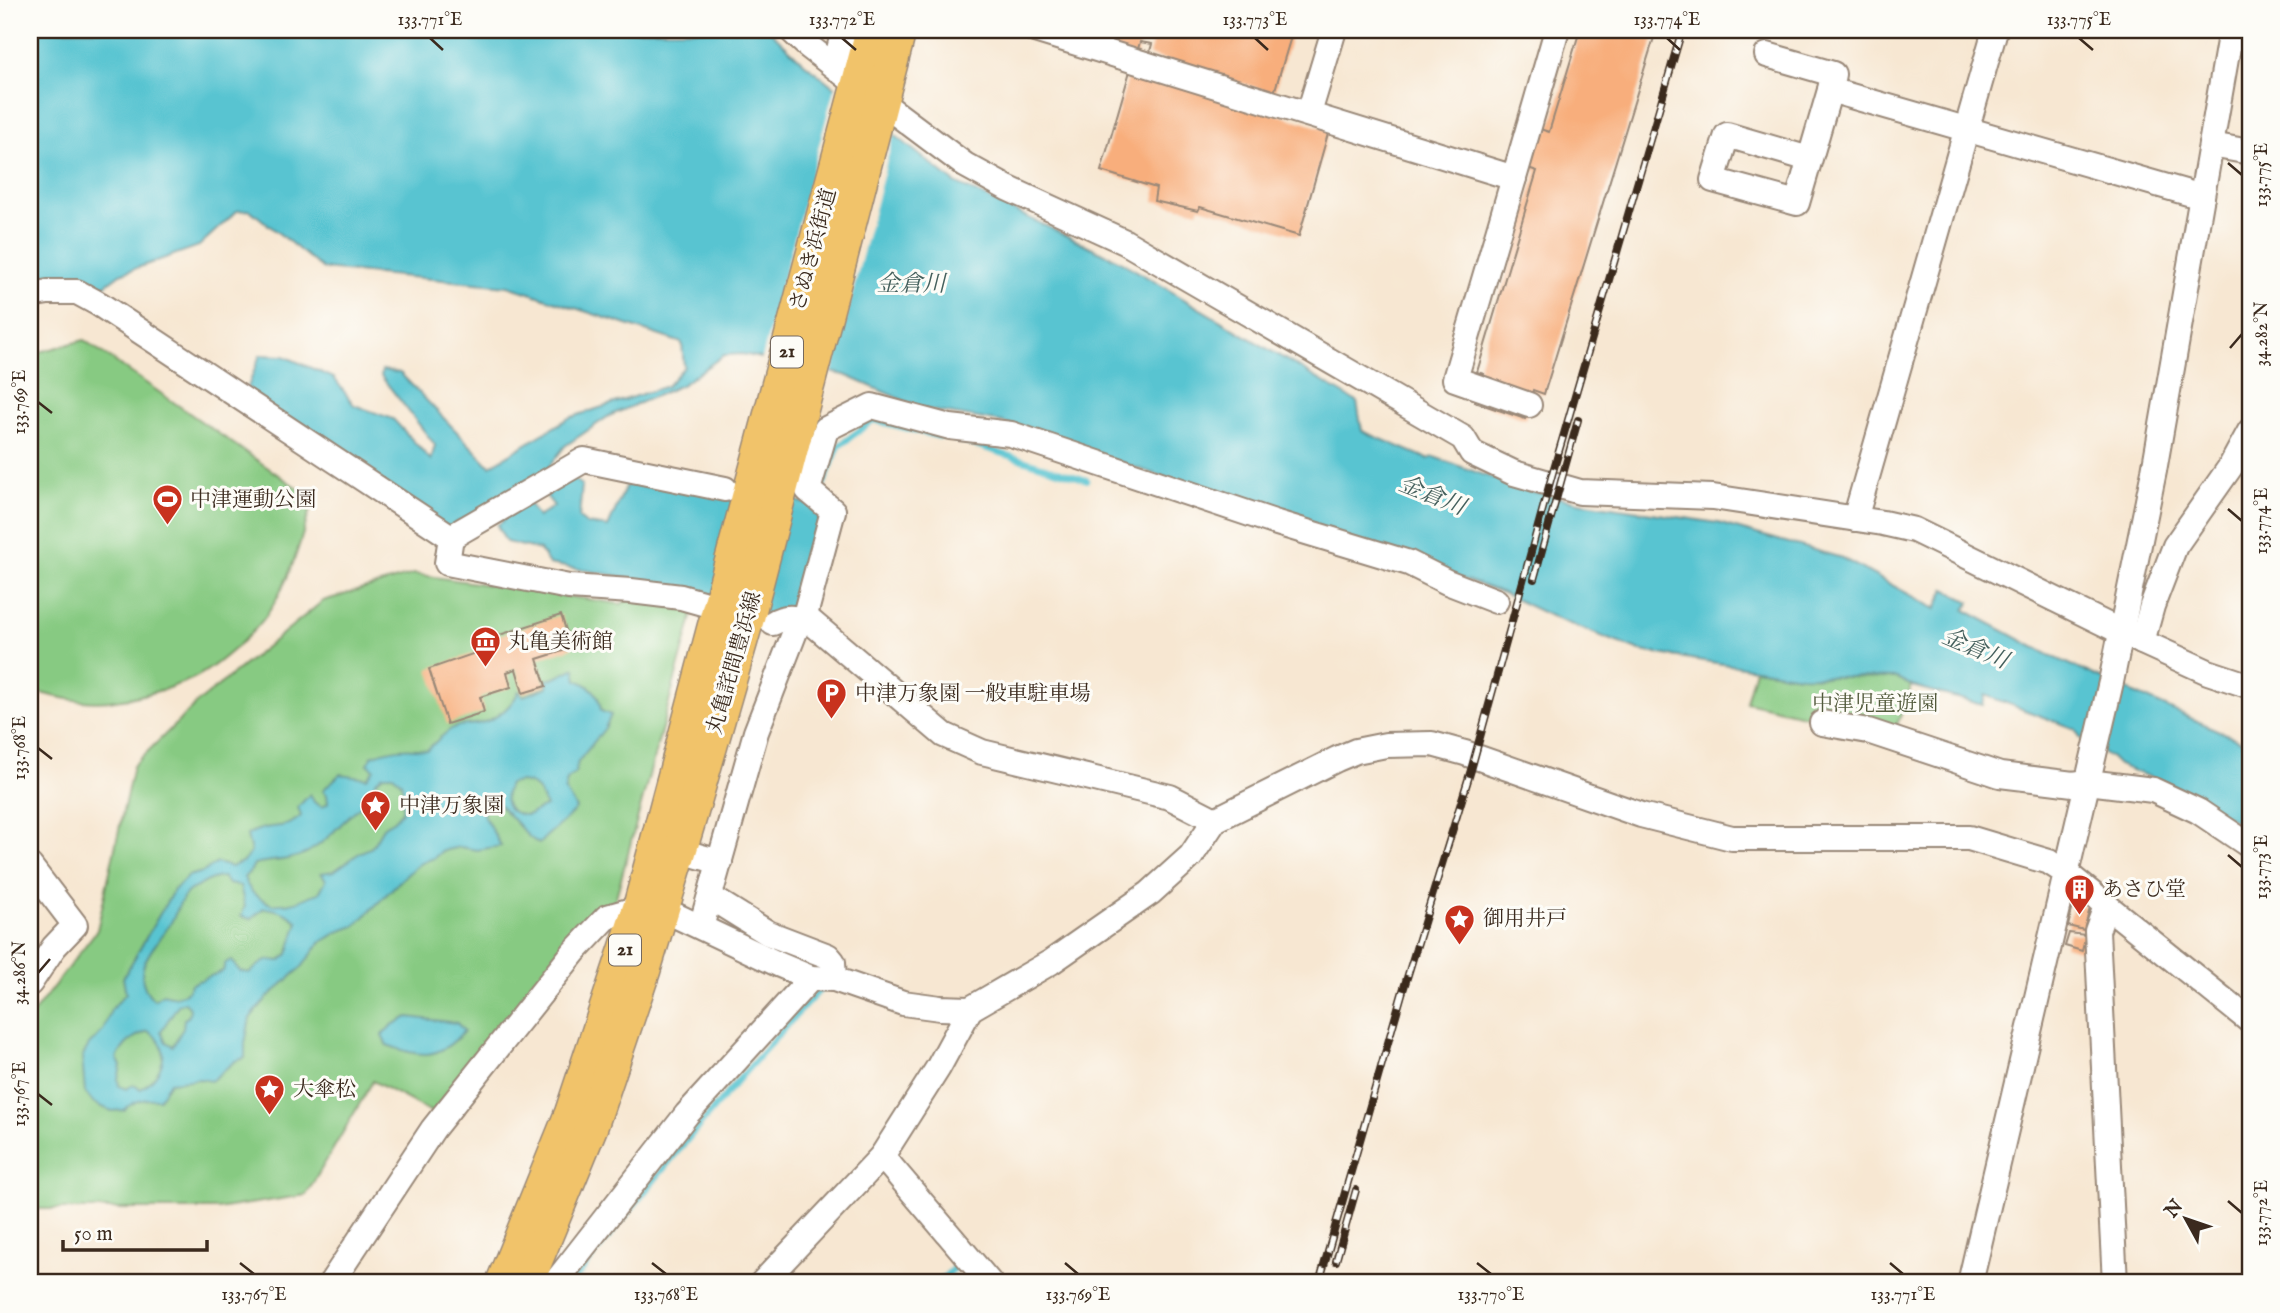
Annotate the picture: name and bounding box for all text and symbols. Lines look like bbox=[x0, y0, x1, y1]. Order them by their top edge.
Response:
text: 133.771°E bbox=[398, 9, 462, 32]
text: 133.772°E bbox=[809, 9, 875, 32]
text: 133.773°E bbox=[1223, 9, 1287, 32]
text: 133.774°E bbox=[1634, 9, 1700, 32]
text: 133.775°E bbox=[2047, 9, 2111, 32]
text: 133.775°E bbox=[2251, 143, 2274, 207]
street label: さぬき浜街道 bbox=[785, 186, 843, 314]
water label: 金倉川 bbox=[877, 270, 949, 299]
text: 34.282°N bbox=[2251, 301, 2274, 367]
road number: 21 bbox=[771, 336, 803, 368]
text: 133.769°E bbox=[9, 369, 32, 435]
water label: 金倉川 bbox=[1395, 470, 1472, 523]
sports icon: 中津運動公園 bbox=[150, 483, 184, 527]
place label: 中津運動公園 bbox=[190, 487, 316, 514]
text: 133.774°E bbox=[2251, 488, 2274, 554]
street label: 丸亀詫間豊浜線 bbox=[702, 589, 768, 737]
water label: 金倉川 bbox=[1938, 622, 2015, 677]
museum icon: 丸亀美術館 bbox=[468, 625, 502, 669]
place label: 丸亀美術館 bbox=[508, 629, 613, 656]
parking icon: 中津万象園 一般車駐車場 bbox=[815, 677, 849, 721]
place label: 中津万象園 一般車駐車場 bbox=[855, 681, 1091, 708]
park label: 中津児童遊園 bbox=[1812, 691, 1938, 718]
text: 133.768°E bbox=[9, 716, 32, 780]
place icon: 中津万象園 bbox=[359, 789, 393, 833]
place label: 中津万象園 bbox=[399, 793, 504, 820]
text: 133.773°E bbox=[2251, 835, 2274, 899]
building icon: あさひ堂 bbox=[2062, 873, 2096, 917]
place label: あさひ堂 bbox=[2102, 877, 2186, 904]
place icon: 御用井戸 bbox=[1443, 902, 1477, 946]
place label: 御用井戸 bbox=[1483, 906, 1567, 933]
road number: 21 bbox=[609, 934, 641, 966]
text: 34.286°N bbox=[9, 940, 32, 1005]
text: 133.767°E bbox=[9, 1061, 32, 1127]
place icon: 大傘松 bbox=[253, 1073, 287, 1117]
place label: 大傘松 bbox=[293, 1077, 356, 1104]
text: 133.772°E bbox=[2251, 1180, 2274, 1246]
north arrow bbox=[2150, 1184, 2220, 1254]
text: N bbox=[2159, 1195, 2189, 1224]
scale bar bbox=[63, 1208, 206, 1252]
text: 50 m bbox=[74, 1221, 113, 1248]
text: 133.767°E bbox=[221, 1284, 287, 1307]
text: 133.768°E bbox=[634, 1284, 698, 1307]
text: 133.769°E bbox=[1045, 1284, 1111, 1307]
text: 133.770°E bbox=[1458, 1284, 1524, 1307]
text: 133.771°E bbox=[1871, 1284, 1935, 1307]

